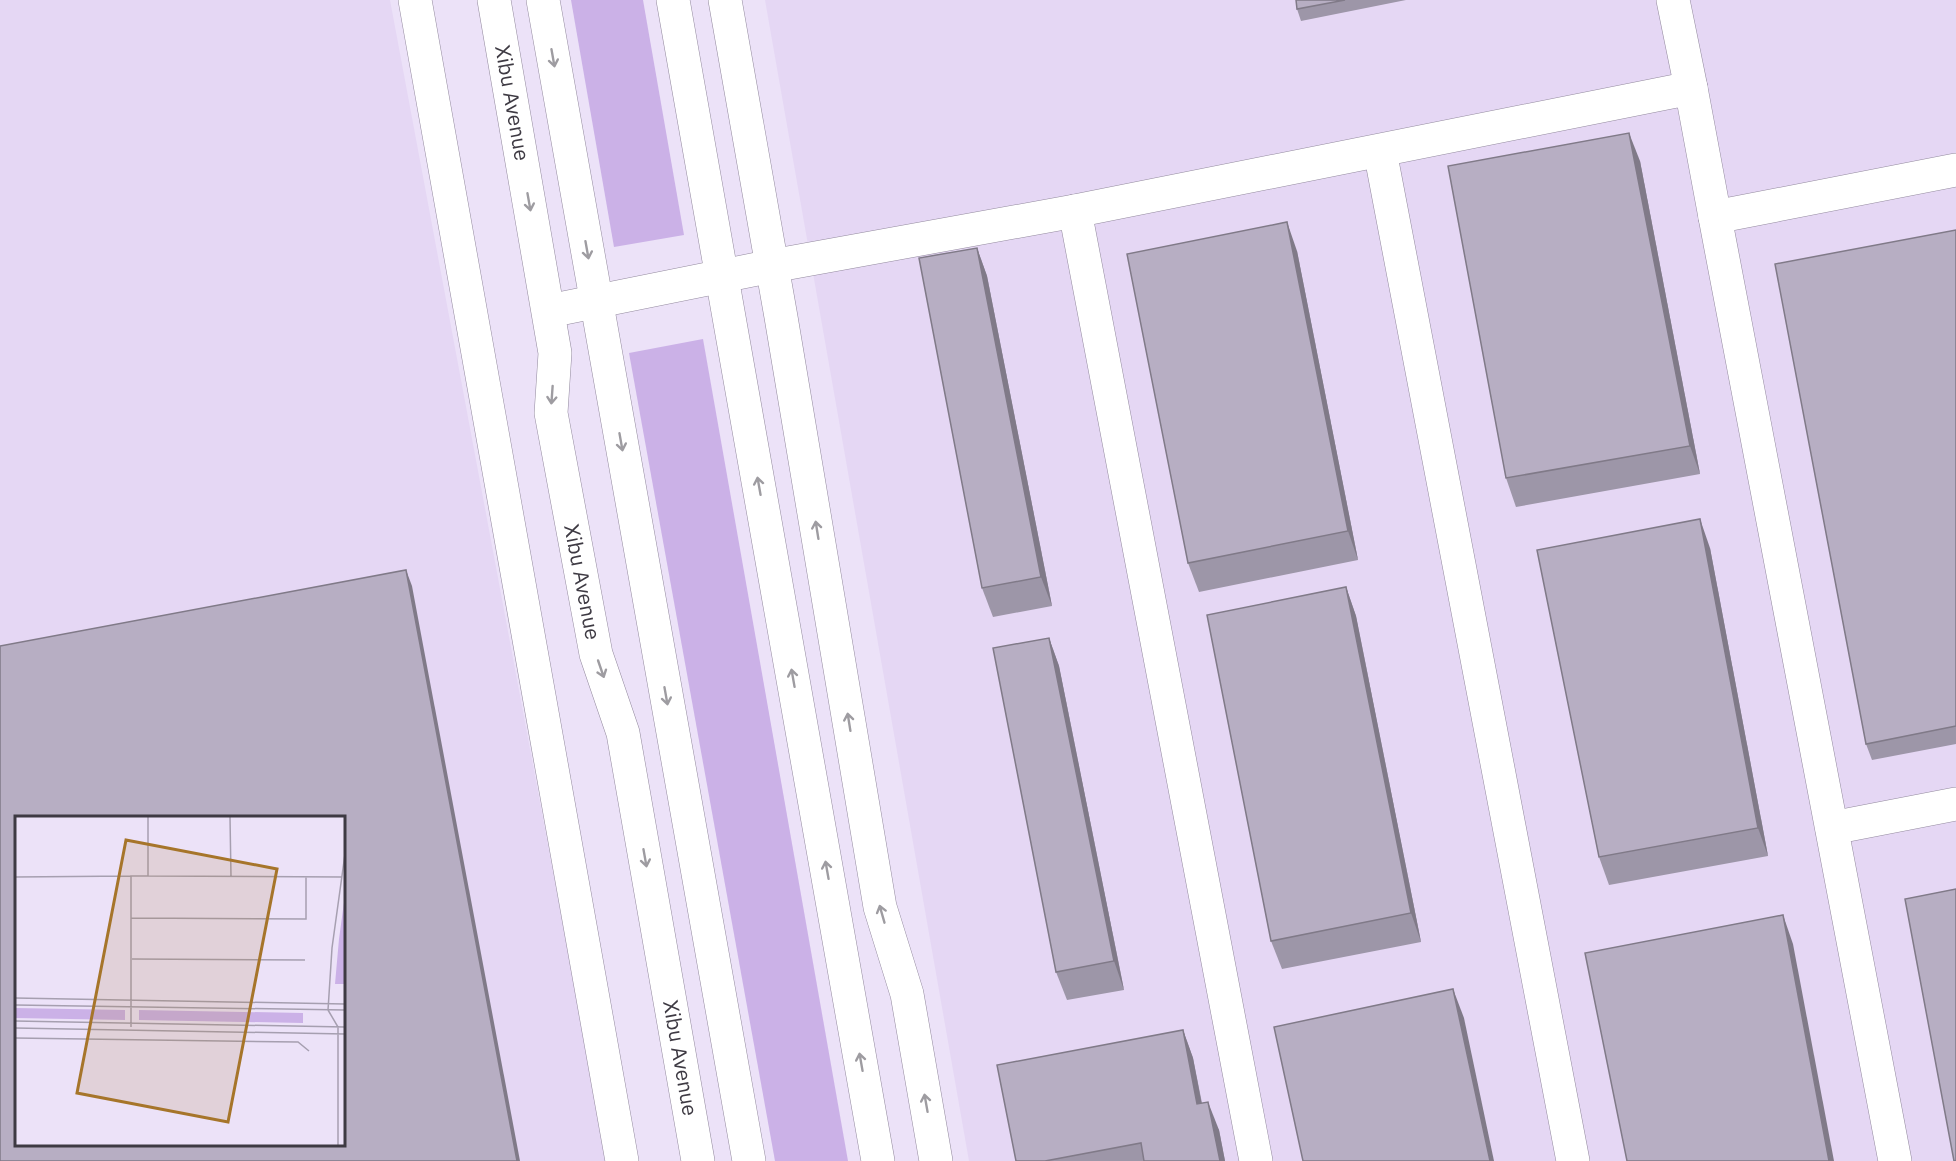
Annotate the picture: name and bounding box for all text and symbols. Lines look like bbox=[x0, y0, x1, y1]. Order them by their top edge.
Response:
street label: Xibu Avenue bbox=[489, 43, 537, 163]
one-way arrow bbox=[548, 47, 559, 67]
one-way arrow bbox=[524, 192, 535, 212]
one-way arrow bbox=[582, 239, 593, 259]
one-way arrow bbox=[546, 385, 557, 405]
one-way arrow bbox=[616, 431, 627, 451]
one-way arrow bbox=[753, 477, 764, 496]
one-way arrow bbox=[811, 520, 822, 540]
street label: Xibu Avenue bbox=[558, 522, 608, 642]
one-way arrow bbox=[596, 659, 607, 678]
one-way arrow bbox=[787, 669, 798, 688]
one-way arrow bbox=[661, 685, 672, 705]
one-way arrow bbox=[843, 713, 854, 732]
inset map bbox=[15, 816, 345, 1146]
one-way arrow bbox=[640, 848, 651, 868]
one-way arrow bbox=[821, 861, 832, 880]
one-way arrow bbox=[876, 905, 887, 924]
street label: Xibu Avenue bbox=[657, 998, 705, 1118]
one-way arrow bbox=[855, 1053, 866, 1072]
one-way arrow bbox=[920, 1094, 931, 1114]

